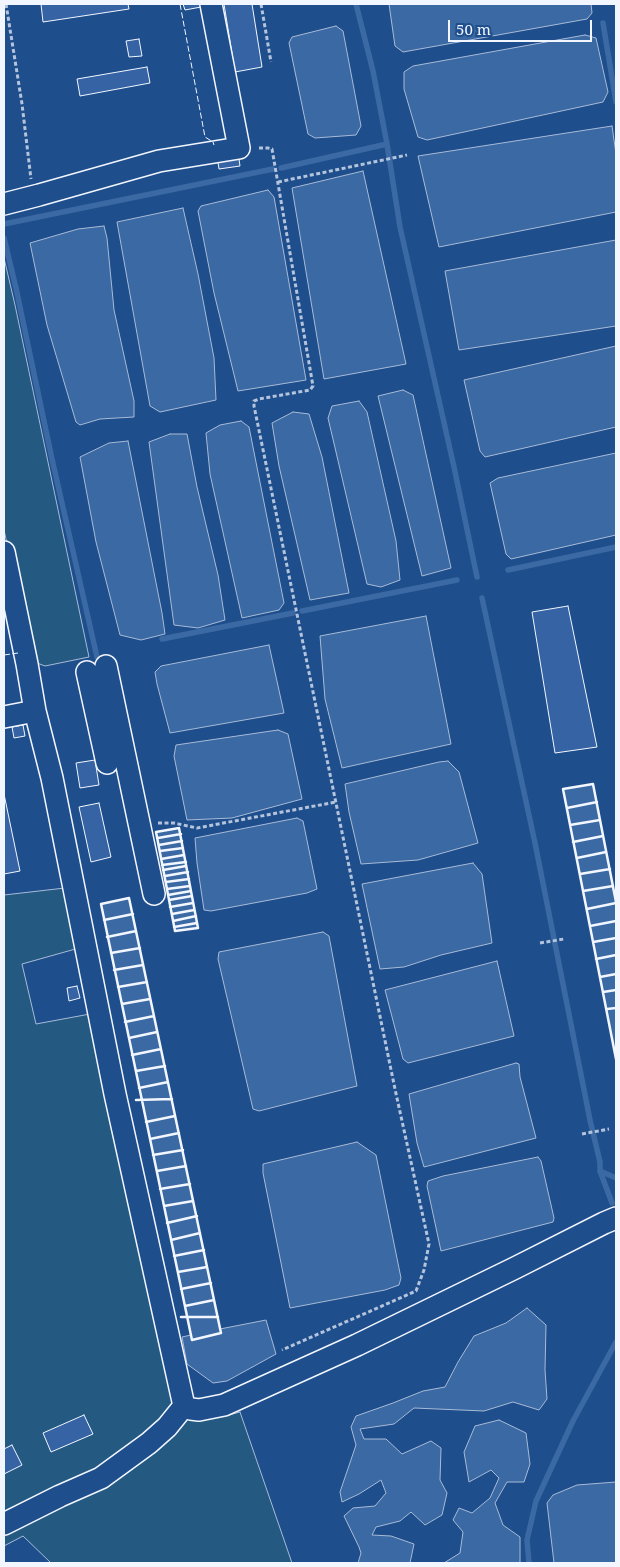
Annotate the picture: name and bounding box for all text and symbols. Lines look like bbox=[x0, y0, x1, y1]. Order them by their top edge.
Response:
scale bar bbox=[450, 10, 594, 42]
text: 50 m bbox=[456, 19, 491, 39]

